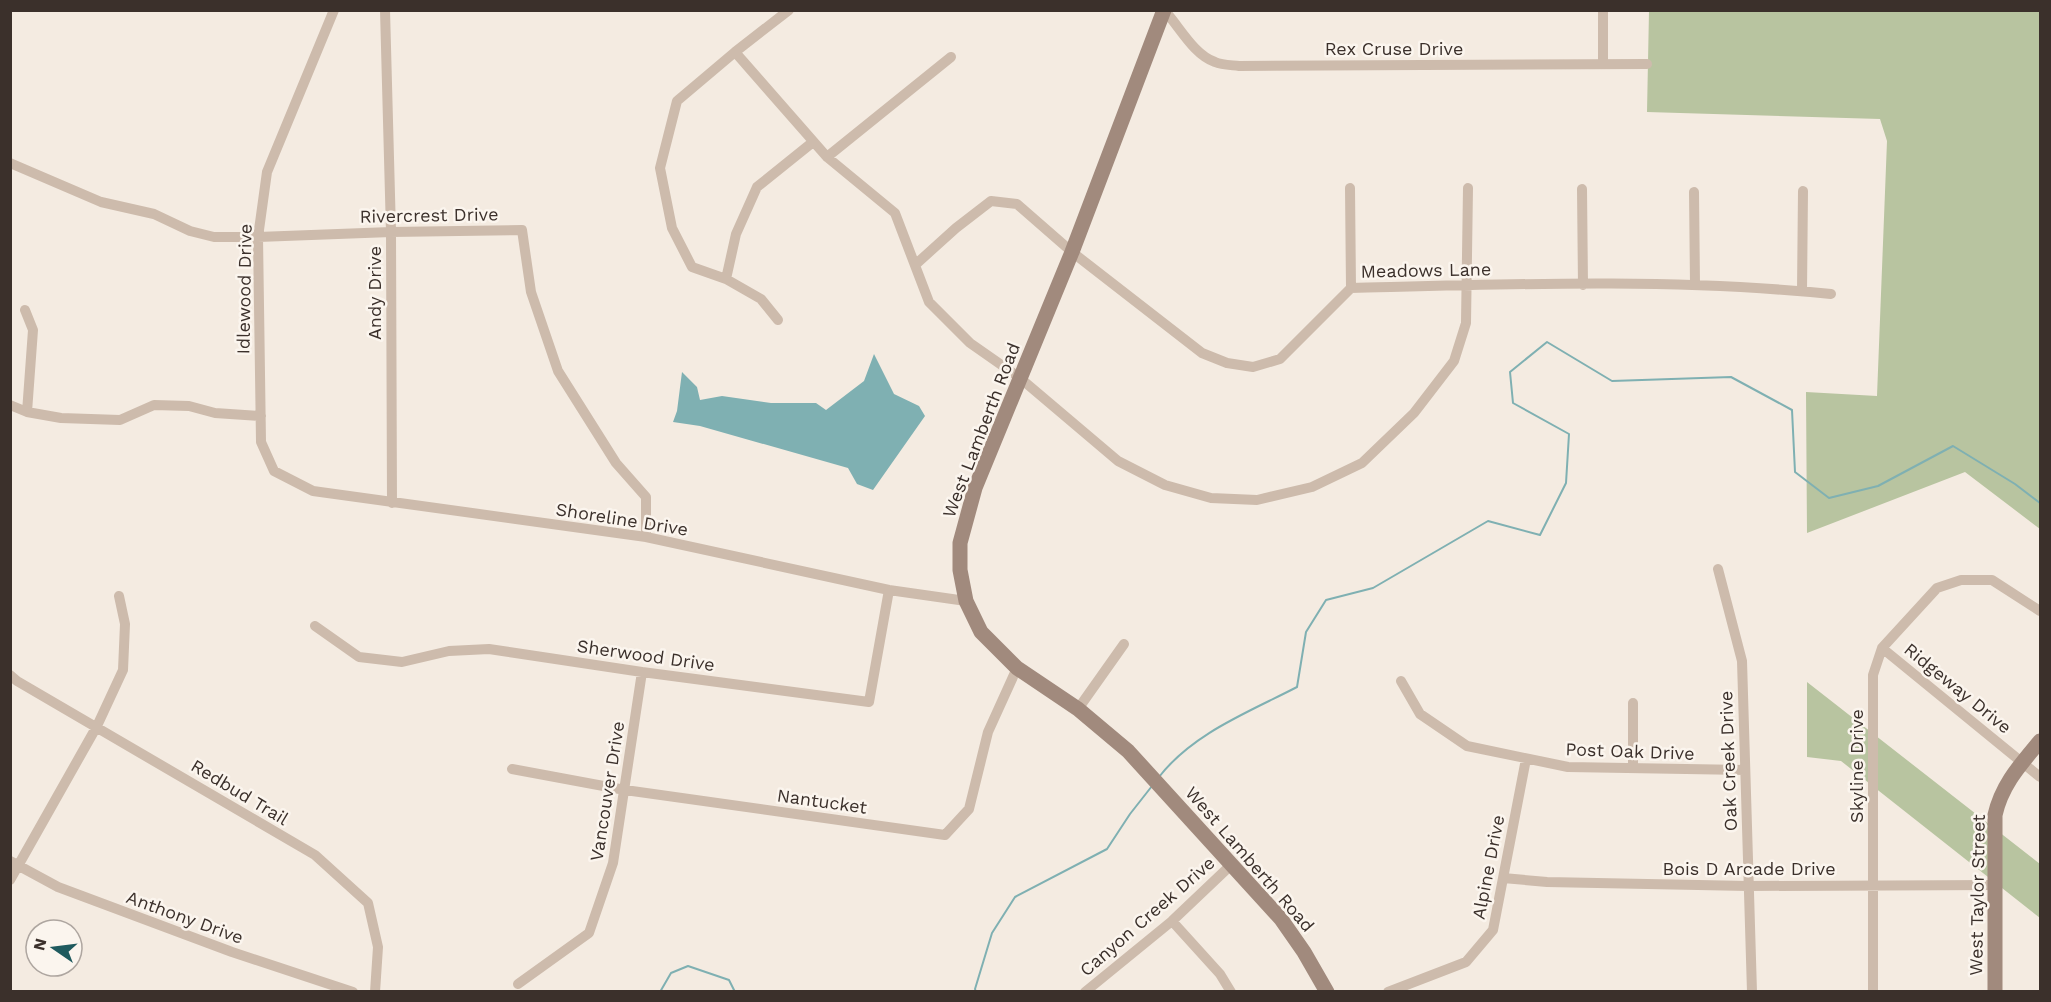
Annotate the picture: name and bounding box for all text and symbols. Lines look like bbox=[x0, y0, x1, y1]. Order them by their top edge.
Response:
street label: Rex Cruse Drive bbox=[1325, 38, 1463, 59]
street label: Rivercrest Drive bbox=[359, 203, 499, 227]
street label: Idlewood Drive bbox=[232, 223, 256, 355]
street label: Andy Drive bbox=[364, 246, 385, 340]
street label: Meadows Lane bbox=[1361, 258, 1491, 282]
street label: West Lamberth Road bbox=[938, 340, 1024, 520]
street label: Shoreline Drive bbox=[554, 498, 690, 540]
street label: Sherwood Drive bbox=[576, 635, 716, 675]
street label: Ridgeway Drive bbox=[1900, 638, 2016, 738]
street label: Oak Creek Drive bbox=[1715, 690, 1741, 832]
street label: Skyline Drive bbox=[1846, 709, 1867, 823]
street label: Vancouver Drive bbox=[586, 719, 628, 863]
street label: Post Oak Drive bbox=[1565, 738, 1695, 764]
street label: Redbud Trail bbox=[188, 755, 293, 830]
street label: West Lamberth Road bbox=[1181, 782, 1319, 936]
street label: Nantucket bbox=[776, 784, 869, 818]
street label: Alpine Drive bbox=[1468, 813, 1508, 921]
street label: West Taylor Street bbox=[1965, 814, 1989, 976]
street label: Canyon Creek Drive bbox=[1075, 852, 1219, 980]
street label: Bois D Arcade Drive bbox=[1662, 858, 1836, 879]
street label: Anthony Drive bbox=[124, 886, 246, 948]
north arrow bbox=[24, 918, 84, 978]
text: N bbox=[29, 936, 51, 953]

